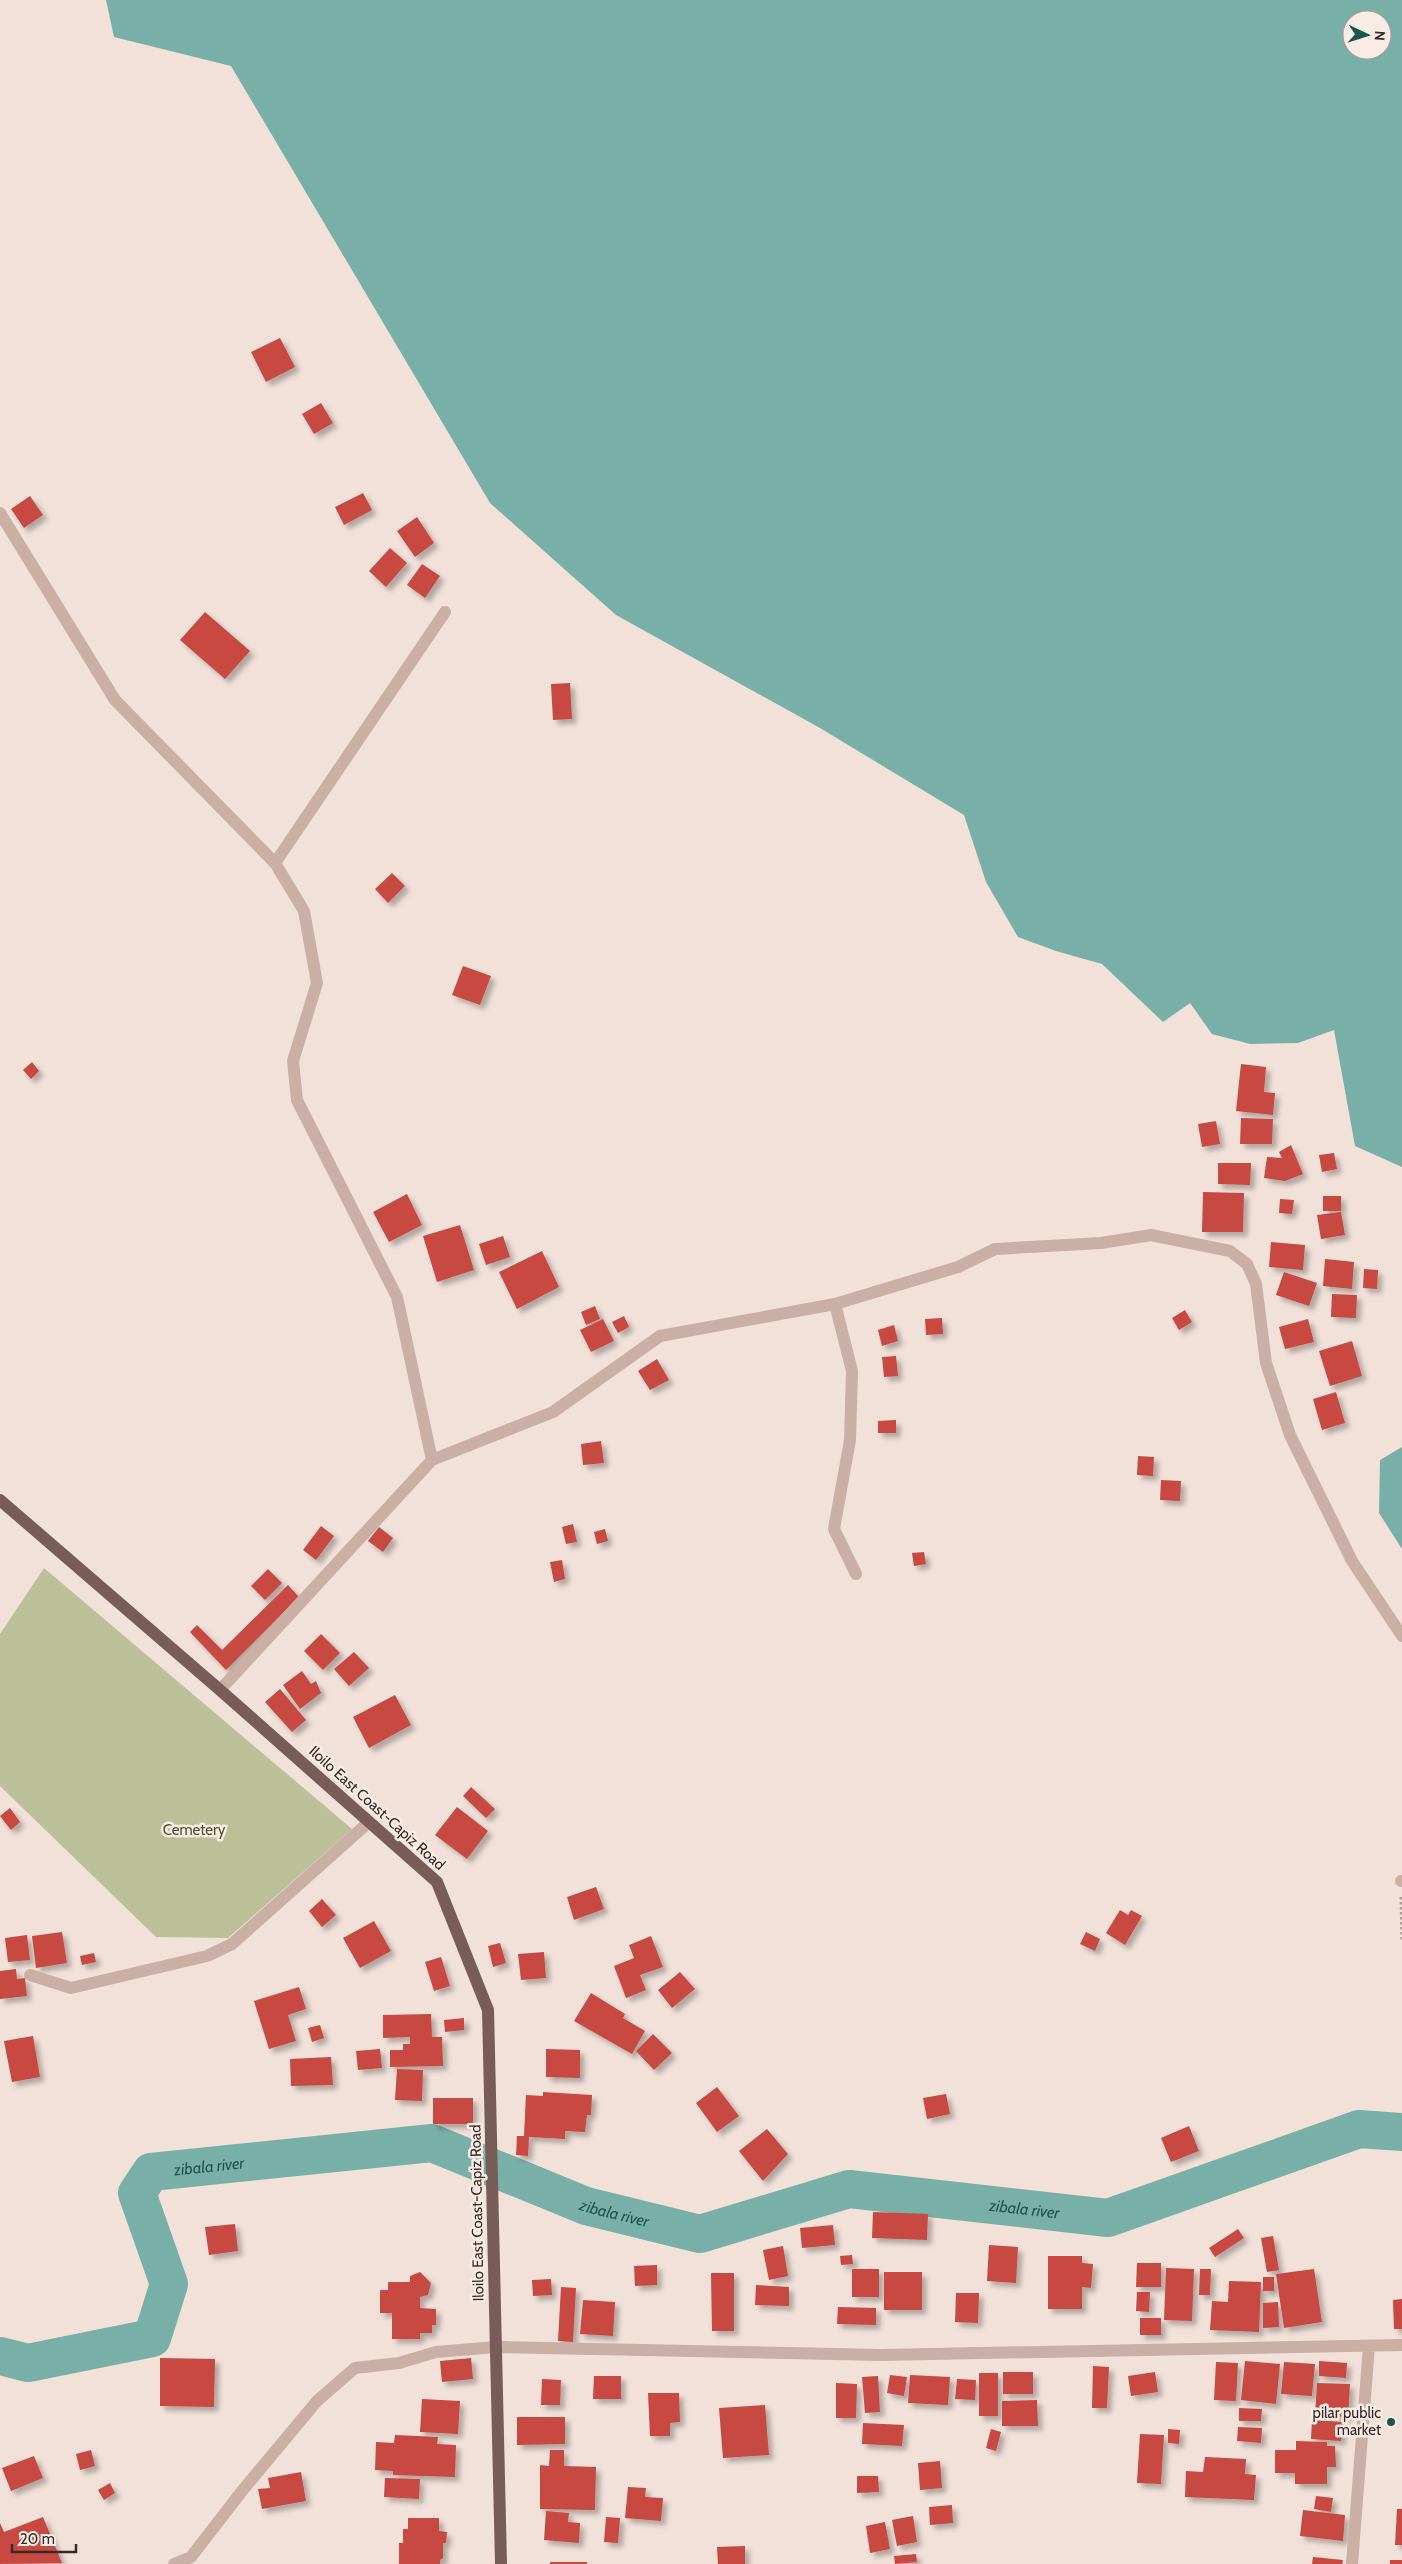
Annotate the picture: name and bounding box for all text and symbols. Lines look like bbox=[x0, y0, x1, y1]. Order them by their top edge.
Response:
north arrow bbox=[1342, 10, 1392, 60]
text: N bbox=[1371, 30, 1389, 41]
street label: Iloilo East Coast-Capiz Road bbox=[305, 1742, 449, 1874]
park label: Cemetery bbox=[163, 1821, 226, 1839]
street label: Iloilo East Coast-Capiz Road bbox=[466, 2124, 488, 2302]
water label: zibala river bbox=[172, 2153, 246, 2179]
water label: zibala river bbox=[576, 2195, 652, 2231]
water label: zibala river bbox=[987, 2195, 1061, 2222]
place label: pilar public market bbox=[1313, 2404, 1381, 2439]
marker: pilar public market bbox=[1385, 2416, 1397, 2428]
scale bar bbox=[12, 2522, 76, 2554]
text: 20 m bbox=[20, 2530, 55, 2548]

